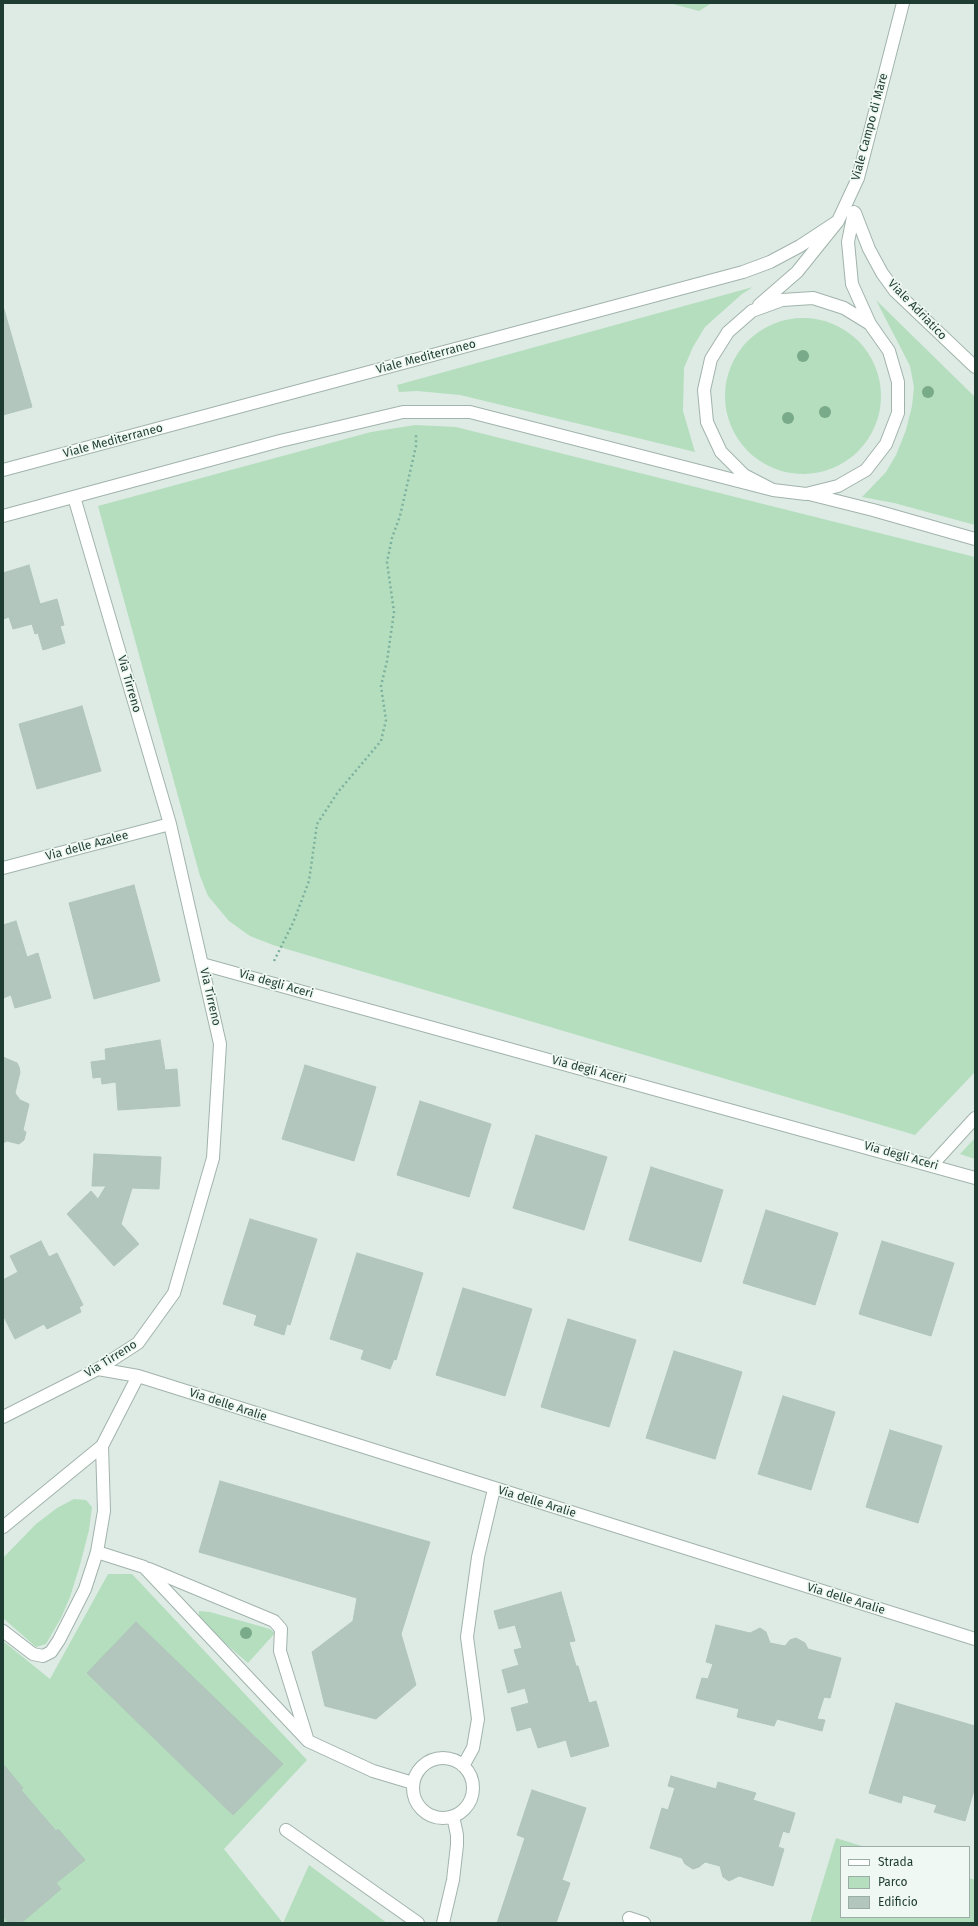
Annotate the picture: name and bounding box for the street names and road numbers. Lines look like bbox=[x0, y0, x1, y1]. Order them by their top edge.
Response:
street label: Viale Campo di Mare bbox=[849, 72, 891, 182]
street label: Viale Adriatico bbox=[885, 277, 949, 343]
street label: Viale Mediterraneo bbox=[375, 337, 477, 377]
street label: Viale Mediterraneo bbox=[62, 421, 164, 461]
street label: Via Tirreno bbox=[114, 654, 144, 714]
street label: Via delle Azalee bbox=[44, 828, 130, 864]
street label: Via Tirreno bbox=[196, 967, 224, 1027]
street label: Via degli Aceri bbox=[237, 967, 315, 1001]
street label: Via degli Aceri bbox=[550, 1053, 628, 1087]
street label: Via degli Aceri bbox=[862, 1139, 940, 1173]
street label: Via Tirreno bbox=[82, 1337, 140, 1381]
street label: Via delle Aralie bbox=[187, 1386, 269, 1424]
street label: Via delle Aralie bbox=[496, 1483, 578, 1521]
street label: Via delle Aralie bbox=[805, 1580, 887, 1618]

